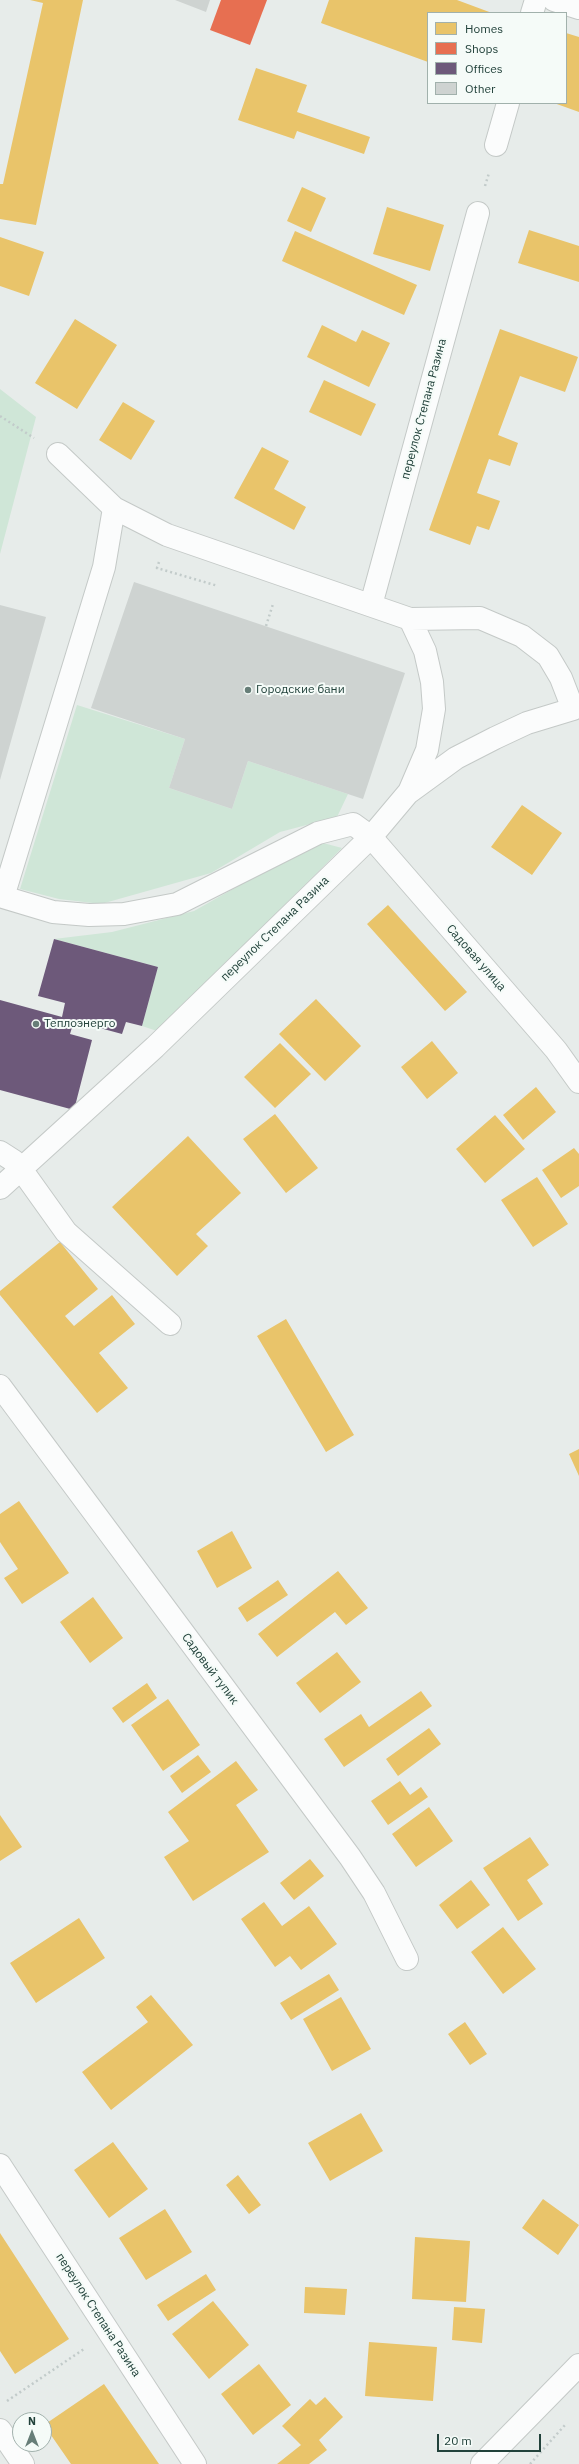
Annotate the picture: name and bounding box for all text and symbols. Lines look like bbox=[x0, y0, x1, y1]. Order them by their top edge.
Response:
legend bbox=[427, 12, 567, 104]
text: Homes bbox=[465, 21, 503, 36]
text: Shops bbox=[465, 41, 498, 56]
text: Offices bbox=[465, 61, 503, 76]
text: Other bbox=[465, 81, 496, 96]
street label: переулок Степана Разина bbox=[398, 337, 450, 481]
place label: Городские бани bbox=[256, 683, 345, 697]
marker: Городские бани bbox=[243, 685, 253, 695]
street label: переулок Степана Разина bbox=[218, 873, 332, 985]
street label: Садовая улица bbox=[443, 922, 509, 994]
place label: Теплоэнерго bbox=[44, 1017, 115, 1031]
marker: Теплоэнерго bbox=[31, 1019, 41, 1029]
street label: Садовый тупик bbox=[178, 1630, 242, 1708]
street label: переулок Степана Разина bbox=[53, 2250, 143, 2380]
north arrow bbox=[12, 2412, 52, 2452]
text: N bbox=[28, 2414, 36, 2428]
scale bar bbox=[439, 2426, 543, 2452]
text: 20 m bbox=[444, 2433, 472, 2448]

